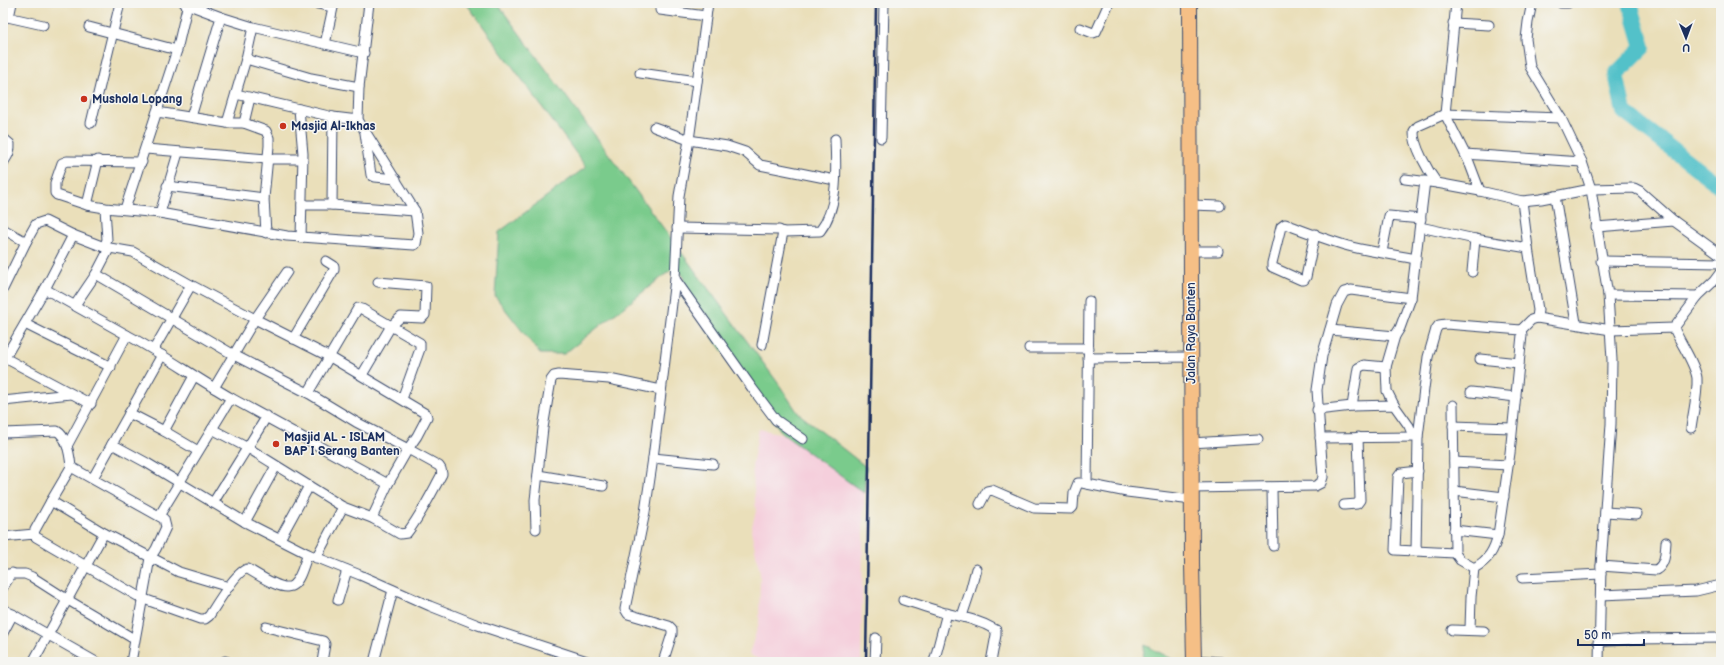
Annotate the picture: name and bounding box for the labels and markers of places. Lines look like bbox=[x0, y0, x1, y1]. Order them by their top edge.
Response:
place label: Mushola Lopang bbox=[92, 92, 183, 107]
marker: Mushola Lopang bbox=[79, 94, 89, 104]
place label: Masjid Al-Ikhas bbox=[291, 119, 376, 134]
marker: Masjid Al-Ikhas bbox=[278, 121, 288, 131]
place label: Masjid AL - ISLAM BAP I Serang Banten bbox=[284, 430, 400, 459]
marker: Masjid AL - ISLAM BAP I Serang Banten bbox=[271, 439, 281, 449]

